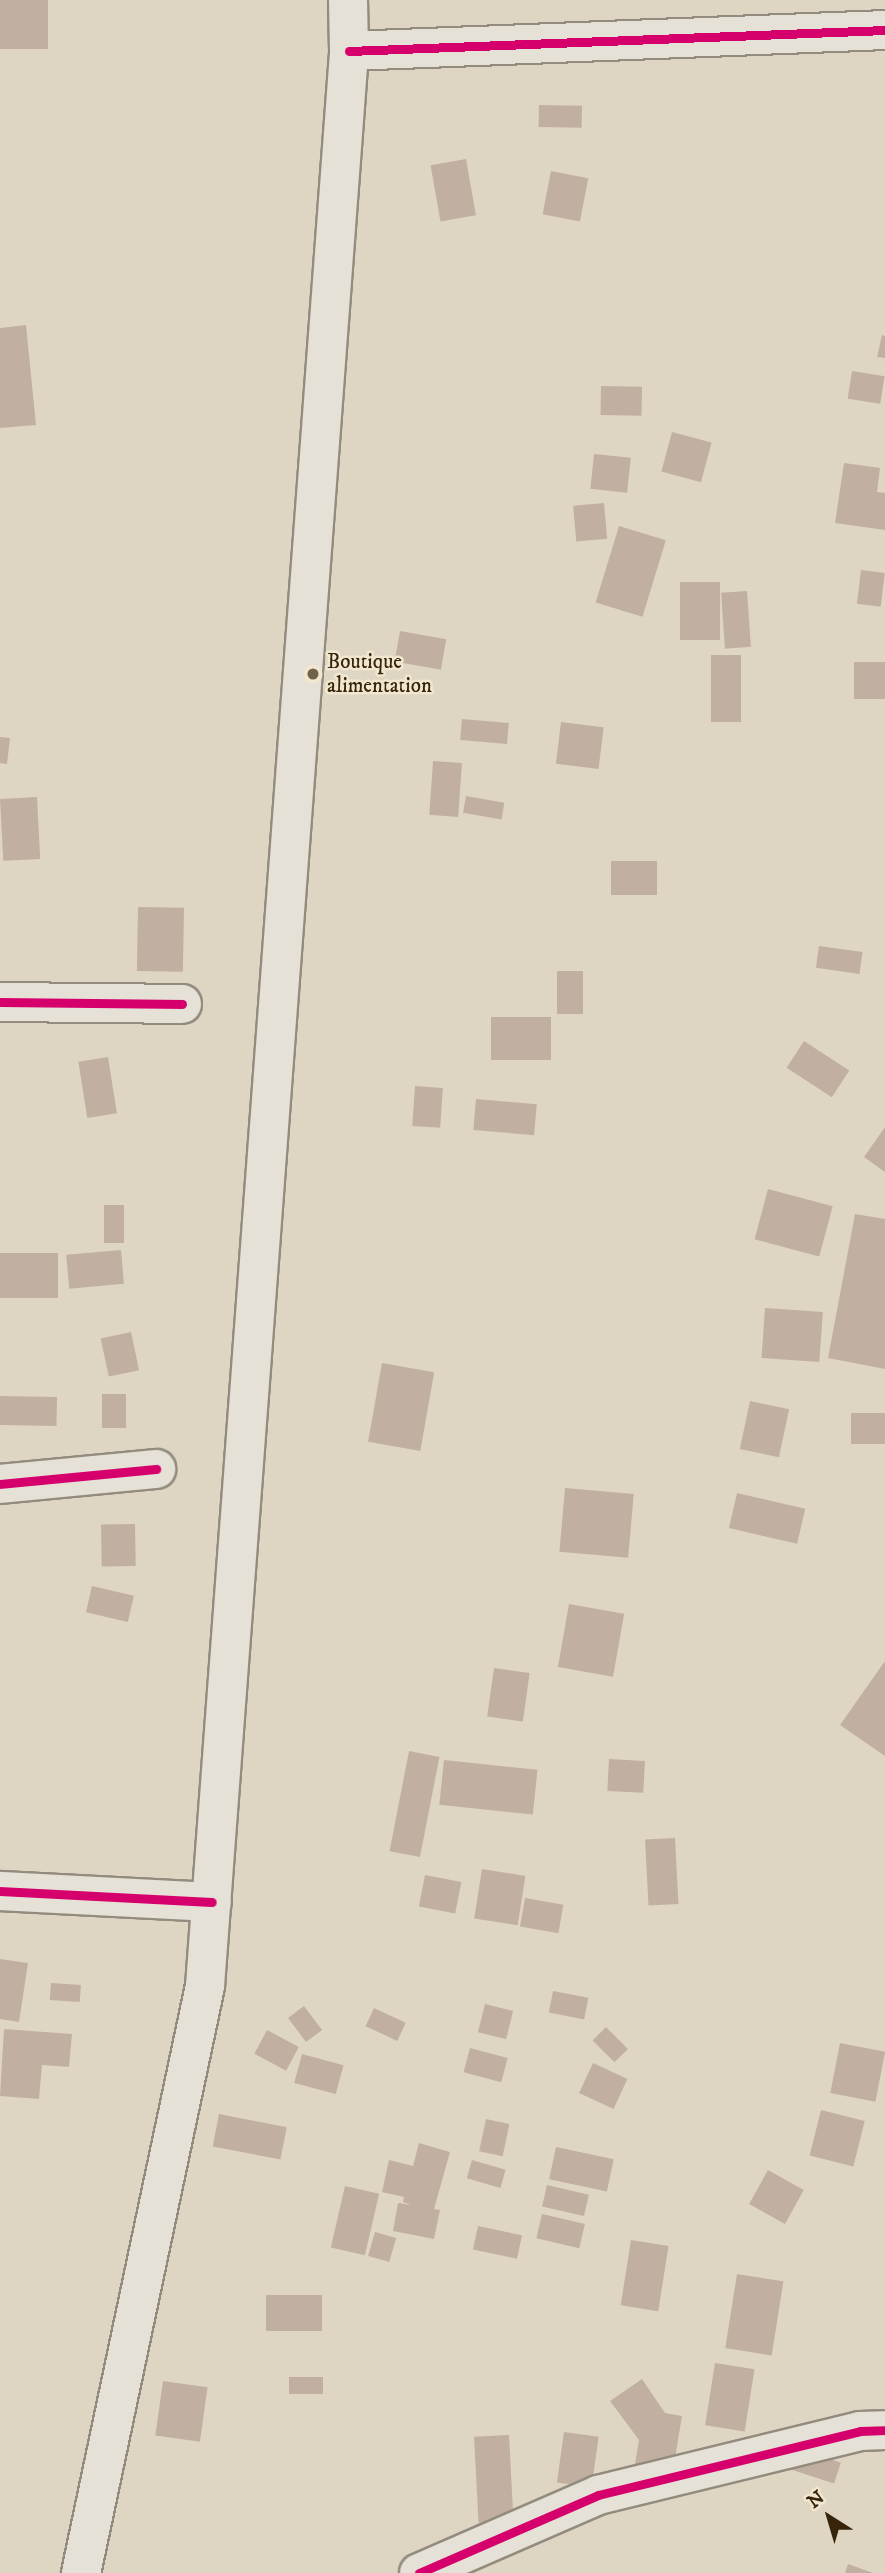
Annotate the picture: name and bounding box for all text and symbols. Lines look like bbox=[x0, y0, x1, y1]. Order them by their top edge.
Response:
place label: Boutique alimentation bbox=[327, 649, 432, 699]
marker: Boutique alimentation bbox=[305, 666, 321, 682]
north arrow bbox=[794, 2482, 864, 2552]
text: N bbox=[803, 2486, 829, 2514]

